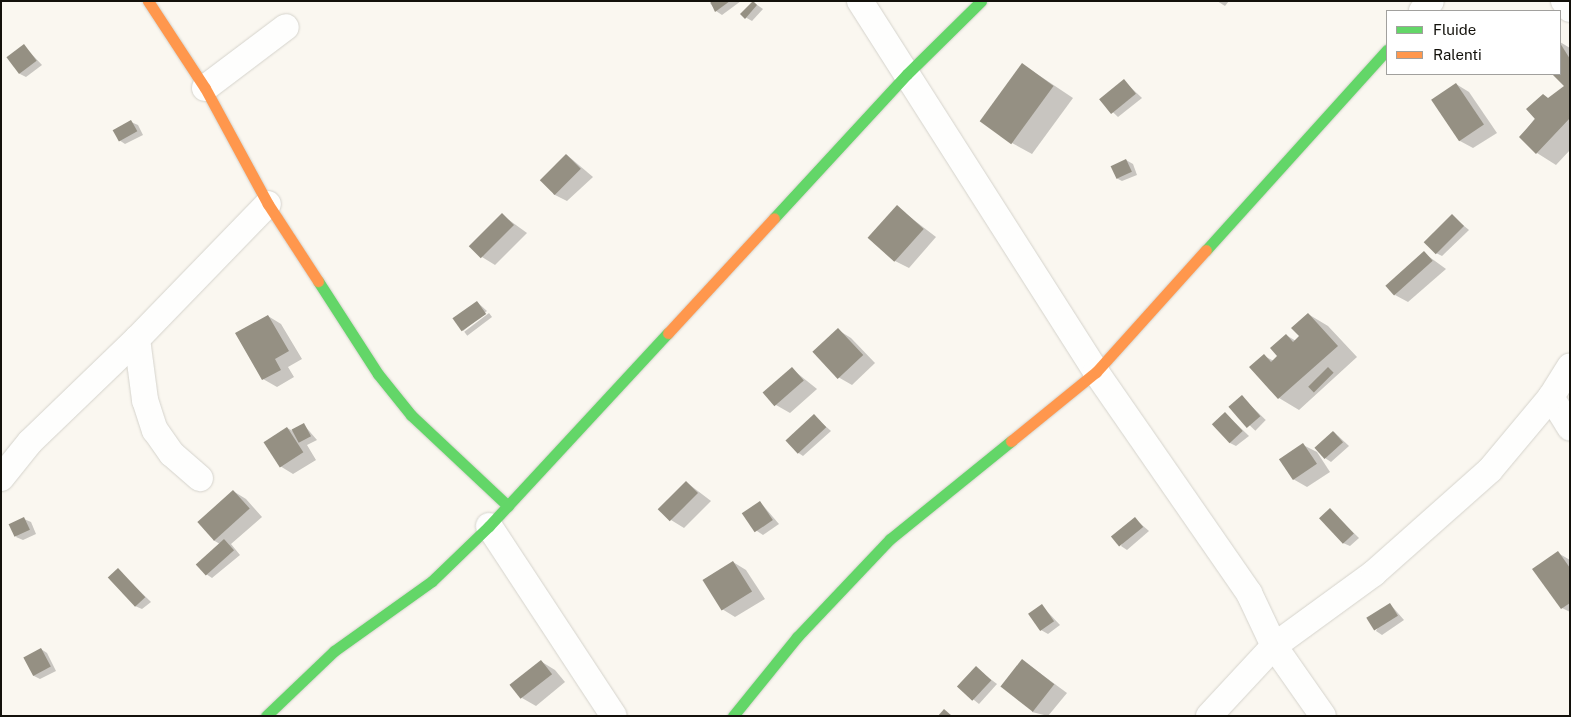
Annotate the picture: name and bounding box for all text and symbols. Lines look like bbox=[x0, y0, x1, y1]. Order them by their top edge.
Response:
legend bbox=[1386, 10, 1561, 75]
text: Fluide bbox=[1433, 21, 1476, 38]
text: Ralenti bbox=[1433, 46, 1482, 63]

